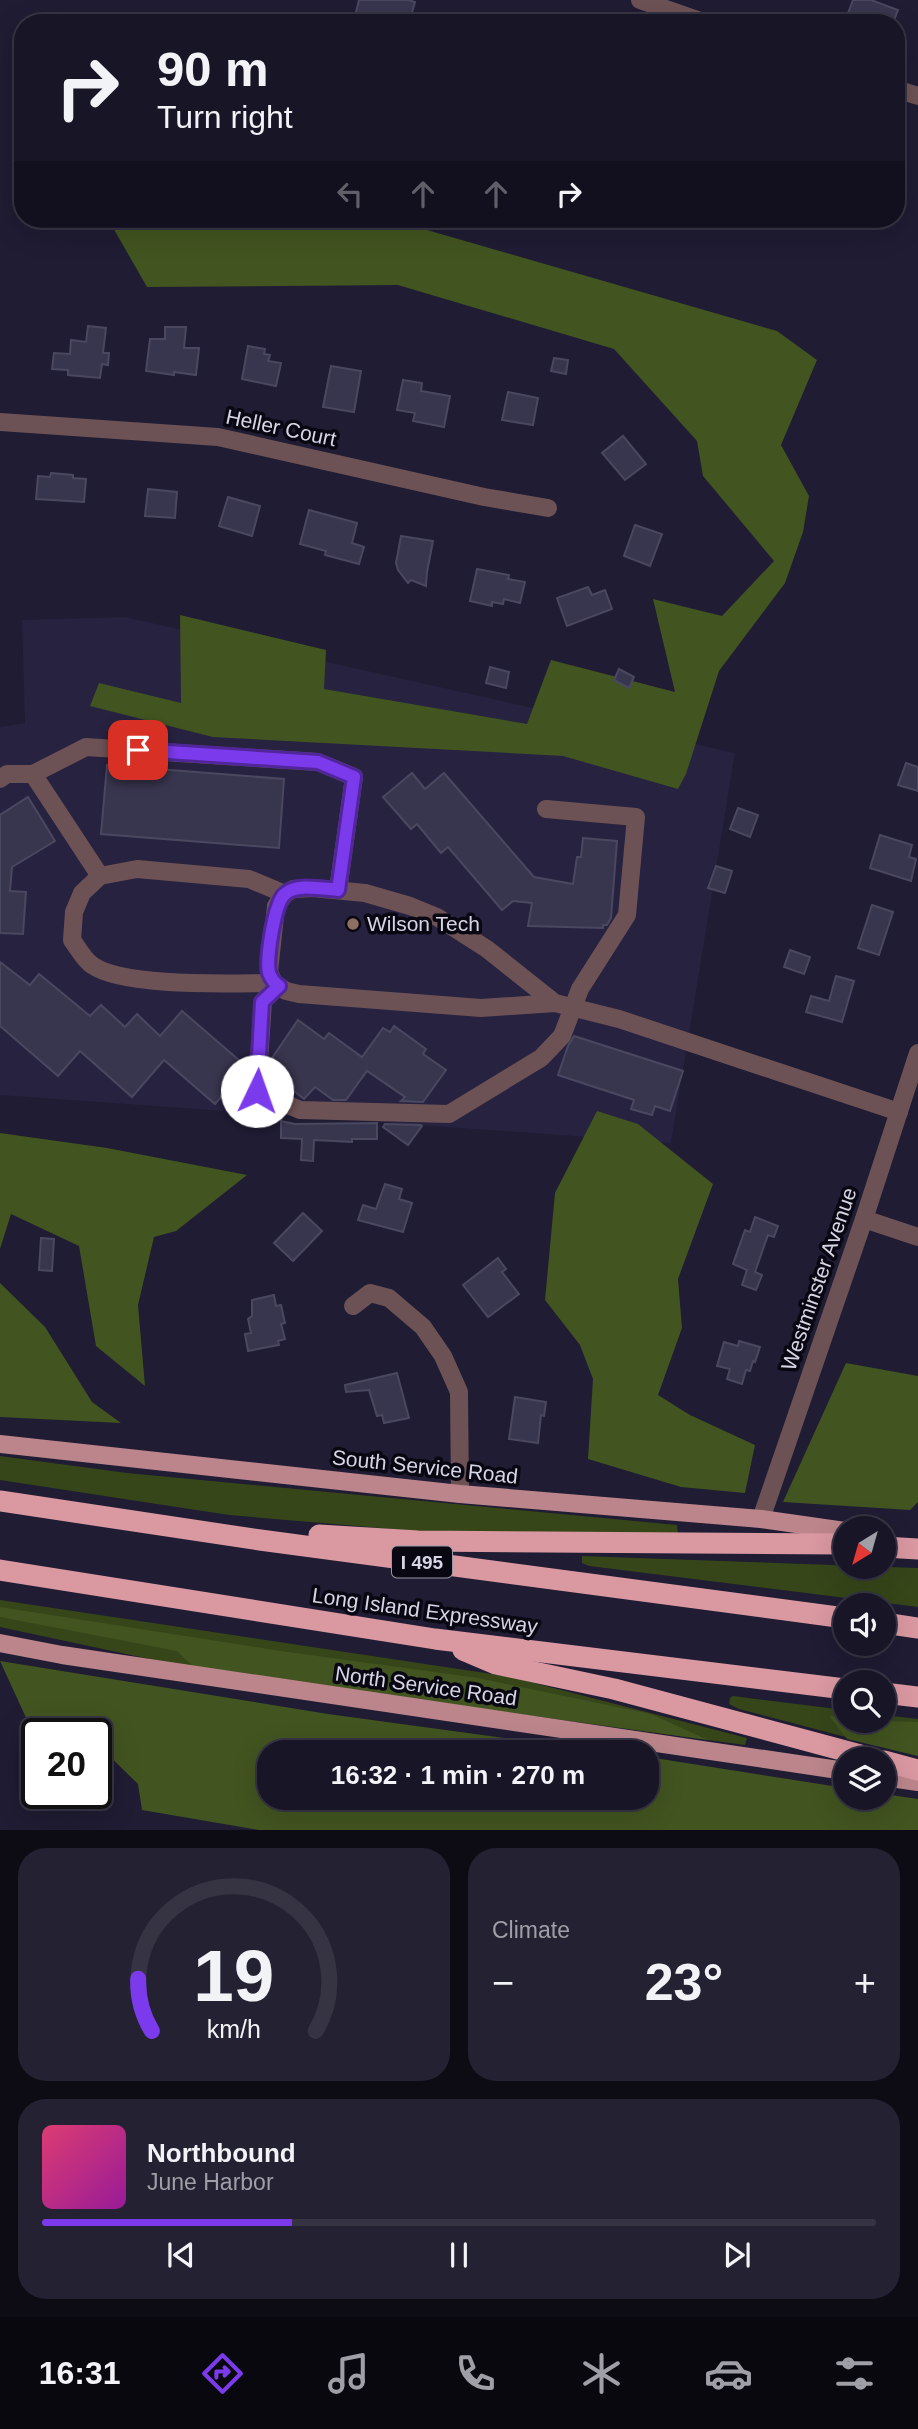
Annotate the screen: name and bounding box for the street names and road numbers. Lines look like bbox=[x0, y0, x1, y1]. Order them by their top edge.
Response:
street label: Heller Court bbox=[224, 405, 338, 450]
street label: Westminster Avenue bbox=[776, 1184, 861, 1373]
street label: South Service Road bbox=[331, 1445, 519, 1488]
road number: I 495 bbox=[392, 1546, 452, 1578]
street label: Long Island Expressway bbox=[311, 1583, 540, 1638]
street label: North Service Road bbox=[334, 1661, 518, 1710]

